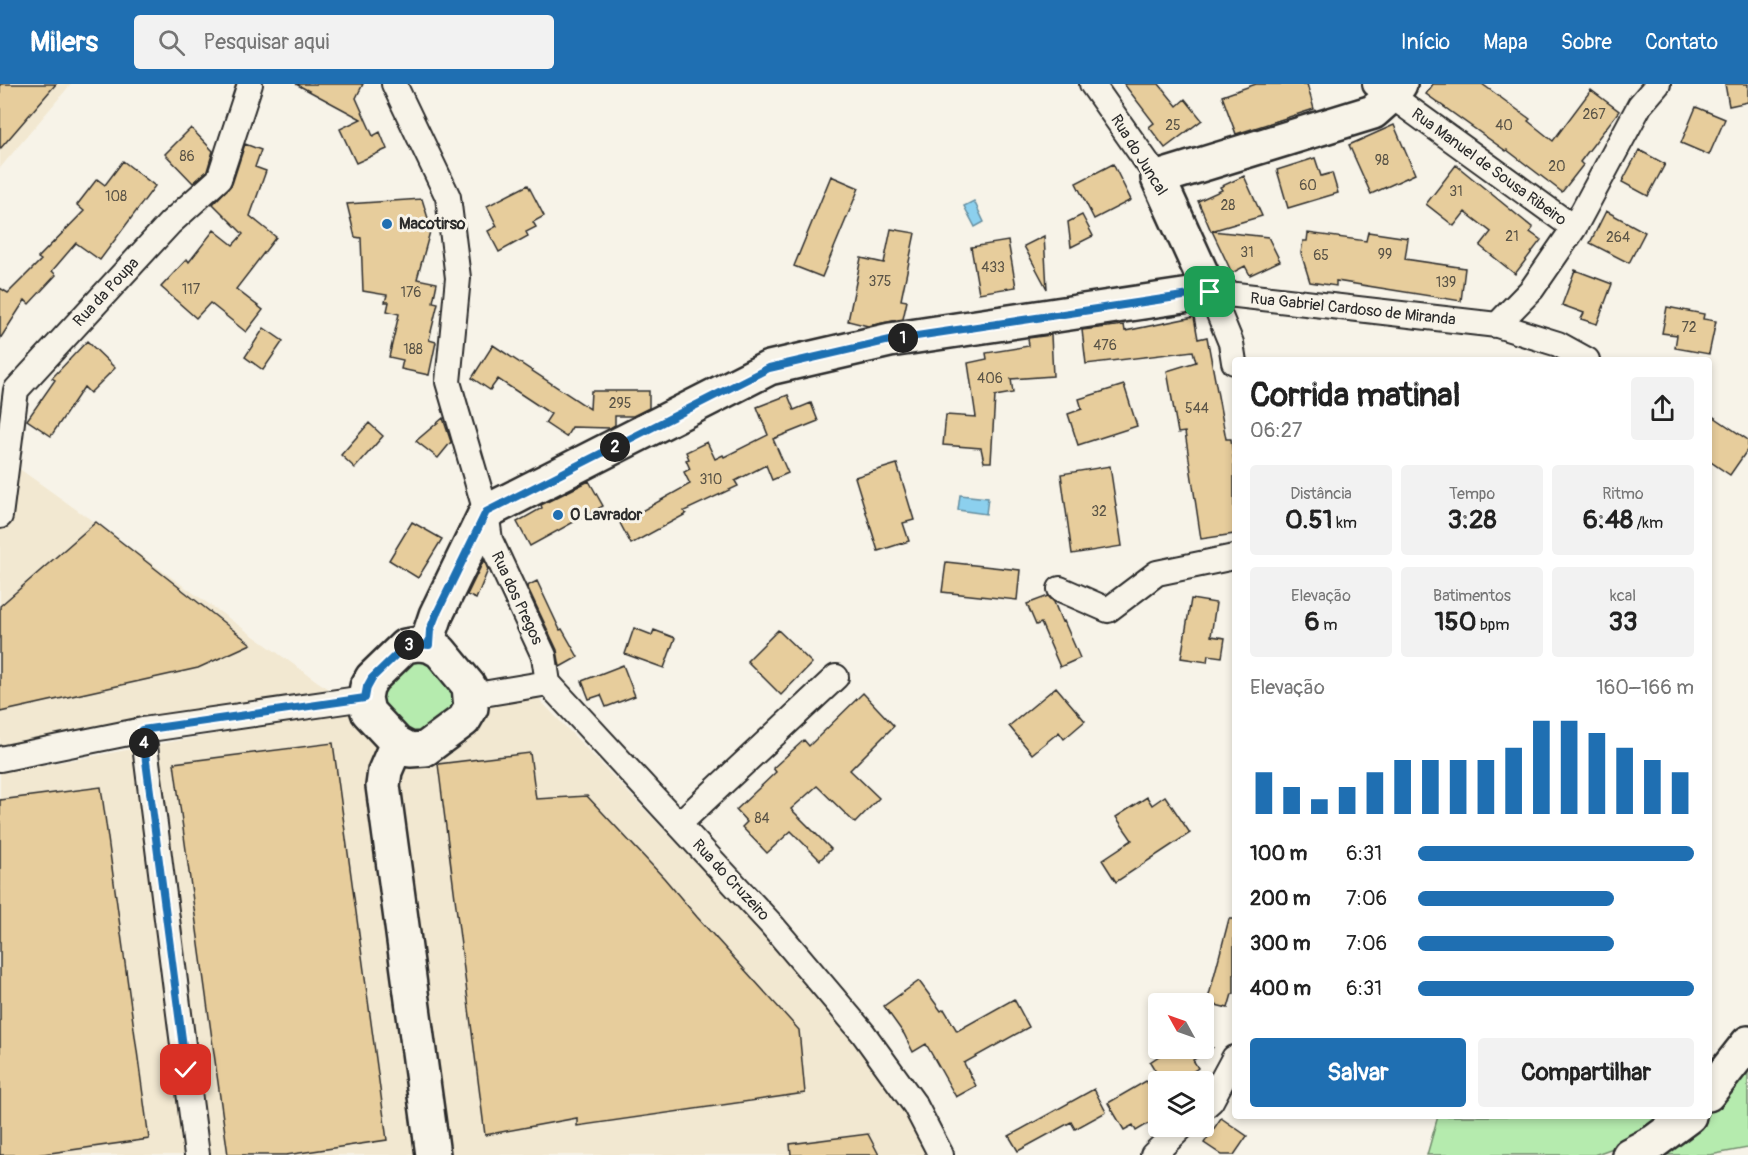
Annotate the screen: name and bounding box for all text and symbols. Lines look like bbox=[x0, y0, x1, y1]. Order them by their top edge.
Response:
search box bbox=[134, 15, 554, 69]
text: Milers bbox=[30, 25, 98, 60]
icon: search bbox=[155, 26, 188, 59]
text: Pesquisar aqui bbox=[203, 28, 329, 56]
text: Início bbox=[1401, 29, 1450, 56]
text: Mapa bbox=[1483, 29, 1528, 56]
text: Sobre bbox=[1561, 29, 1612, 56]
text: Contato bbox=[1645, 29, 1718, 56]
street label: Rua Manuel de Sousa Ribeiro bbox=[1407, 104, 1571, 230]
house number: 267 bbox=[1582, 106, 1606, 123]
street label: Rua do Juncal bbox=[1106, 111, 1172, 199]
house number: 25 bbox=[1165, 117, 1181, 134]
house number: 40 bbox=[1495, 117, 1513, 134]
house number: 86 bbox=[179, 148, 195, 165]
house number: 98 bbox=[1375, 152, 1389, 169]
house number: 20 bbox=[1548, 158, 1566, 175]
house number: 60 bbox=[1299, 177, 1317, 194]
house number: 31 bbox=[1449, 183, 1463, 200]
house number: 108 bbox=[105, 188, 127, 205]
house number: 28 bbox=[1221, 197, 1235, 214]
place label: Macotirso bbox=[399, 214, 466, 234]
marker: Macotirso bbox=[380, 217, 394, 231]
house number: 21 bbox=[1505, 228, 1519, 245]
house number: 264 bbox=[1606, 229, 1630, 246]
house number: 31 bbox=[1240, 244, 1254, 261]
house number: 99 bbox=[1378, 246, 1392, 263]
house number: 65 bbox=[1313, 247, 1329, 264]
street label: Rua da Poupa bbox=[69, 253, 143, 331]
house number: 433 bbox=[981, 259, 1005, 276]
pin bbox=[1184, 266, 1235, 317]
house number: 375 bbox=[869, 273, 891, 290]
house number: 139 bbox=[1436, 274, 1456, 291]
icon: arrive bbox=[1193, 275, 1226, 308]
house number: 117 bbox=[182, 281, 201, 298]
house number: 176 bbox=[400, 284, 422, 301]
street label: Rua Gabriel Cardoso de Miranda bbox=[1249, 288, 1457, 330]
house number: 72 bbox=[1681, 319, 1697, 336]
pin: 1 bbox=[888, 323, 918, 353]
text: 1 bbox=[900, 328, 906, 348]
house number: 476 bbox=[1093, 337, 1117, 354]
house number: 188 bbox=[403, 341, 423, 358]
house number: 406 bbox=[977, 370, 1003, 387]
text: Corrida matinal bbox=[1250, 375, 1461, 416]
button: share bbox=[1631, 377, 1694, 440]
house number: 295 bbox=[609, 395, 631, 412]
house number: 544 bbox=[1185, 400, 1209, 417]
text: 06:27 bbox=[1250, 418, 1302, 443]
pin: 2 bbox=[600, 432, 630, 462]
text: 2 bbox=[611, 437, 619, 457]
house number: 310 bbox=[700, 471, 722, 488]
text: Distância bbox=[1290, 484, 1352, 504]
text: Tempo bbox=[1449, 484, 1495, 504]
text: Ritmo bbox=[1602, 484, 1644, 504]
house number: 32 bbox=[1091, 503, 1107, 520]
text: 0.51 bbox=[1285, 504, 1333, 536]
text: 3:28 bbox=[1447, 504, 1497, 536]
text: 6:48 bbox=[1583, 504, 1633, 536]
place label: O Lavrador bbox=[570, 505, 643, 525]
marker: O Lavrador bbox=[551, 508, 565, 522]
text: km bbox=[1333, 513, 1357, 533]
text: /km bbox=[1633, 513, 1663, 533]
street label: Rua dos Pregos bbox=[487, 548, 547, 648]
text: Elevação bbox=[1291, 586, 1351, 606]
text: Batimentos bbox=[1433, 586, 1511, 606]
text: kcal bbox=[1610, 586, 1636, 606]
text: 6 bbox=[1305, 606, 1320, 638]
text: 150 bbox=[1434, 606, 1476, 638]
text: 33 bbox=[1608, 606, 1638, 638]
text: m bbox=[1320, 615, 1337, 635]
text: bpm bbox=[1476, 615, 1510, 635]
pin: 3 bbox=[394, 630, 424, 660]
text: 3 bbox=[405, 635, 413, 655]
text: Elevação bbox=[1250, 675, 1325, 700]
text: 160–166 m bbox=[1596, 675, 1694, 700]
pin: 4 bbox=[129, 728, 159, 758]
text: 4 bbox=[139, 733, 149, 753]
house number: 84 bbox=[754, 810, 770, 827]
street label: Rua do Cruzeiro bbox=[688, 835, 774, 925]
text: 100 m bbox=[1250, 841, 1307, 866]
text: 6:31 bbox=[1346, 841, 1382, 866]
text: 200 m bbox=[1250, 886, 1311, 911]
text: 7:06 bbox=[1346, 886, 1387, 911]
text: 300 m bbox=[1250, 931, 1311, 956]
text: 7:06 bbox=[1346, 931, 1387, 956]
text: 400 m bbox=[1250, 976, 1311, 1001]
text: 6:31 bbox=[1346, 976, 1382, 1001]
north arrow bbox=[1148, 993, 1214, 1059]
map controls bbox=[1148, 993, 1214, 1137]
button: Salvar bbox=[1250, 1038, 1466, 1107]
button: Compartilhar bbox=[1478, 1038, 1694, 1107]
pin bbox=[160, 1044, 211, 1095]
icon: check bbox=[169, 1053, 202, 1086]
button: layers bbox=[1148, 1071, 1214, 1137]

